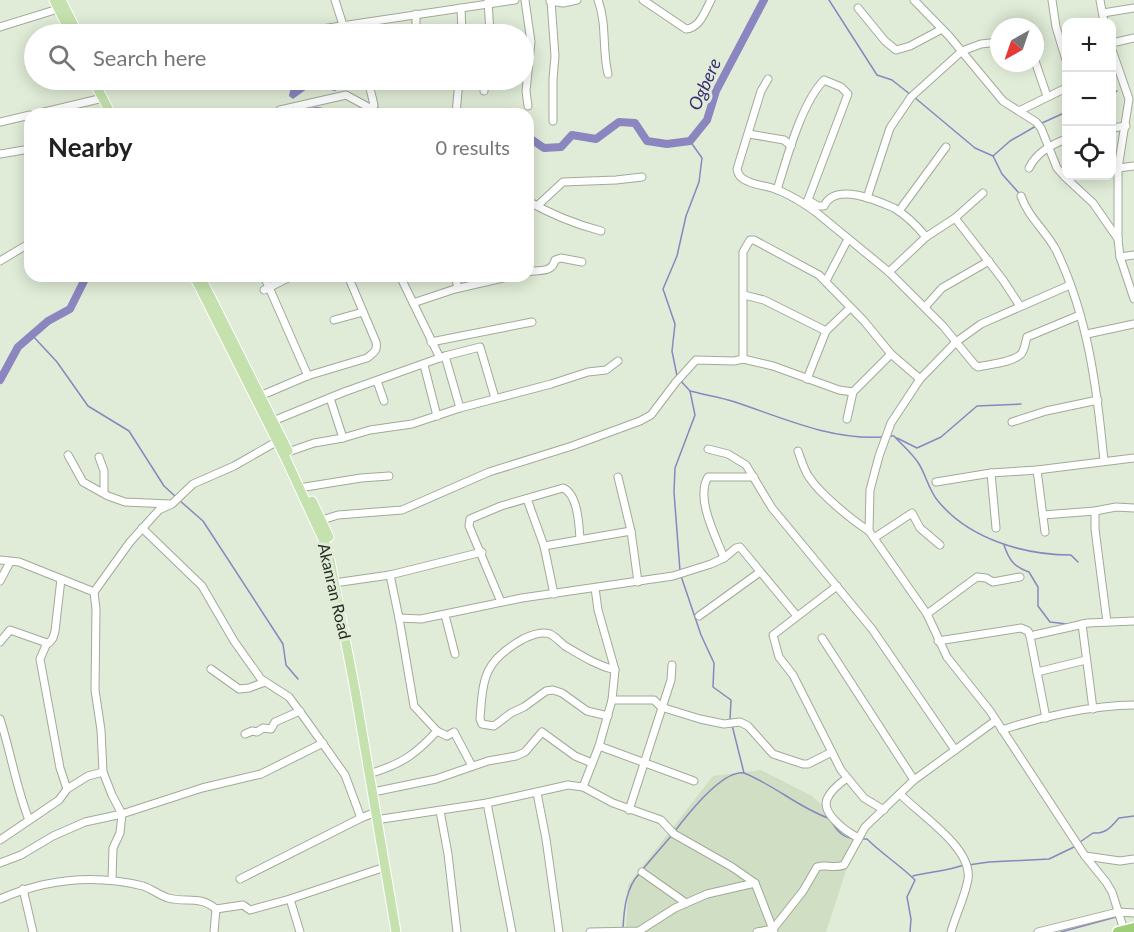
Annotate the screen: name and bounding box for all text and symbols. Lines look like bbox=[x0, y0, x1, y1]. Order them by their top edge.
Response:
north arrow bbox=[990, 18, 1044, 72]
map controls bbox=[1062, 18, 1116, 180]
button: + bbox=[1062, 18, 1116, 72]
search box bbox=[24, 24, 534, 90]
icon: search bbox=[45, 41, 78, 74]
text: Search here bbox=[93, 44, 206, 71]
water label: Ogbere bbox=[683, 55, 725, 113]
button: − bbox=[1062, 72, 1116, 126]
button: locate bbox=[1062, 126, 1116, 180]
text: Nearby bbox=[48, 131, 133, 163]
text: 0 results bbox=[435, 135, 510, 159]
street label: Akanran Road bbox=[315, 541, 355, 641]

